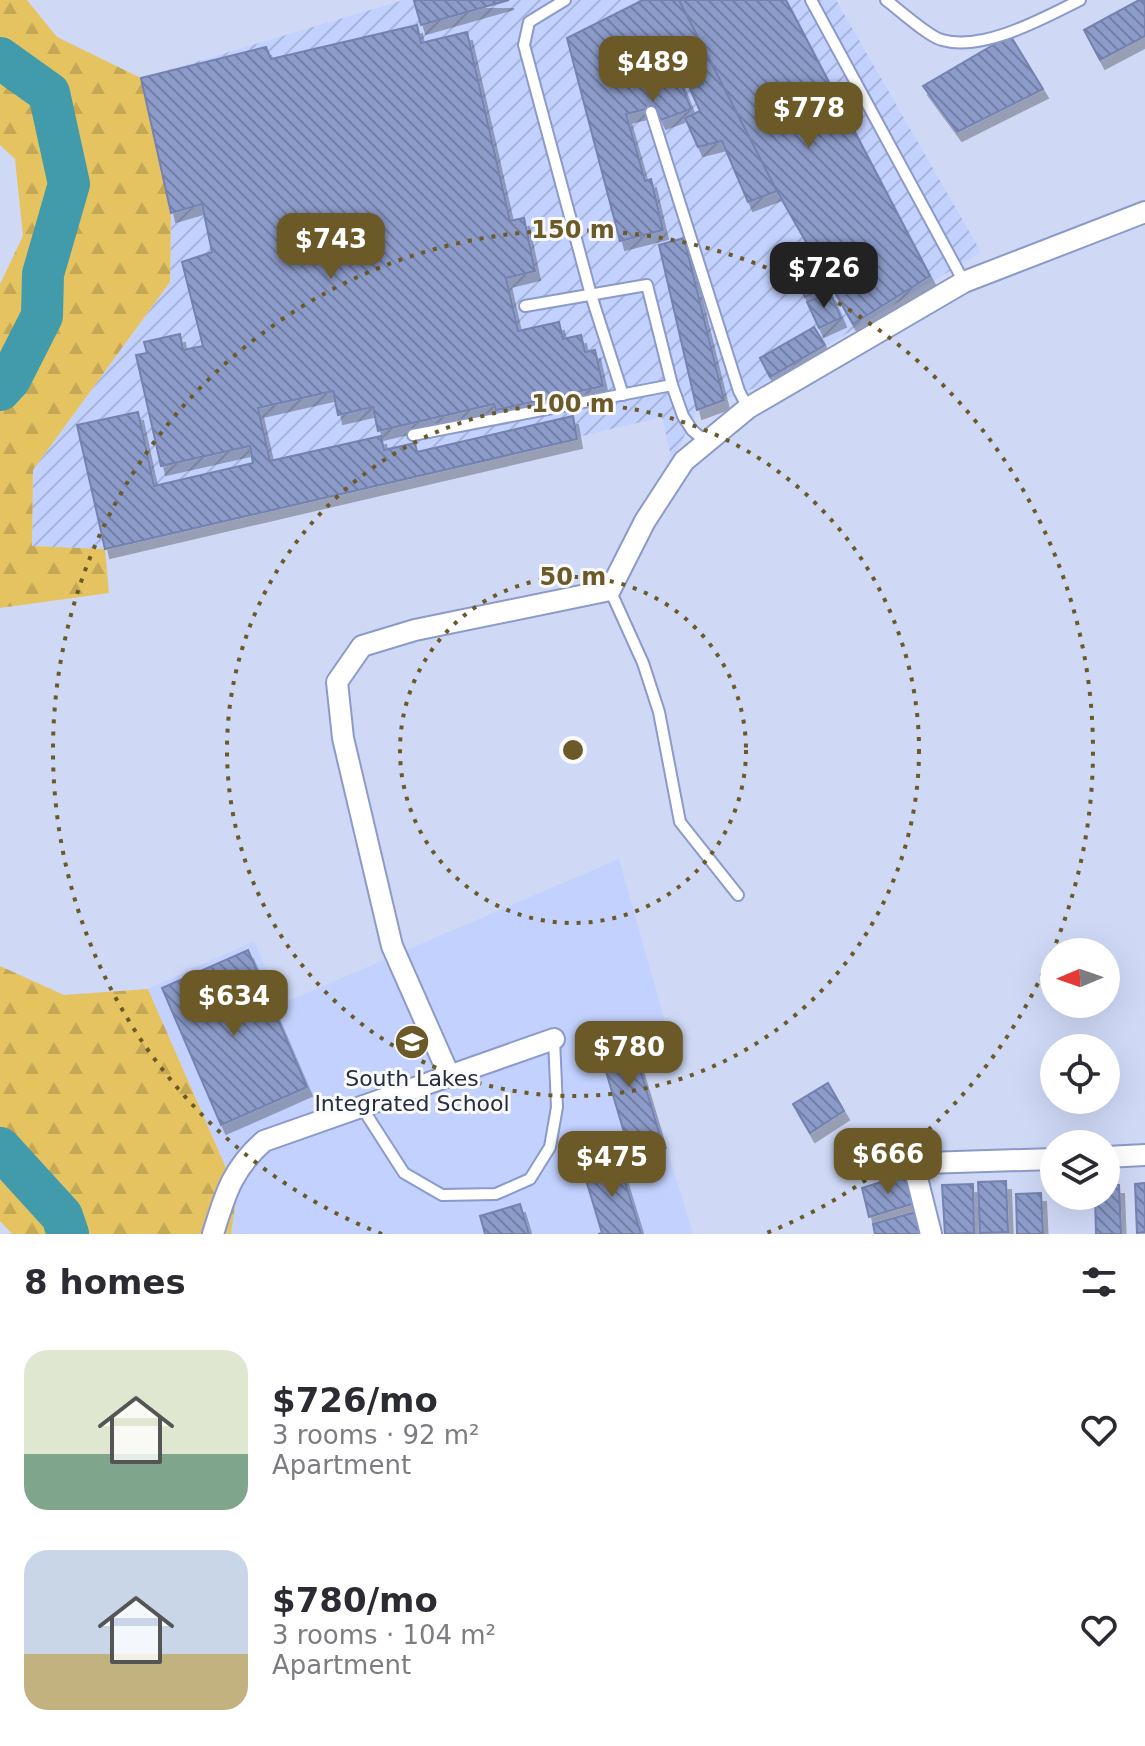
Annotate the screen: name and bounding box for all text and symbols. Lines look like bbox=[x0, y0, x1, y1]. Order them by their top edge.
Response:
pin: $489 bbox=[606, 36, 700, 104]
text: $489 bbox=[617, 47, 689, 77]
pin: $778 bbox=[762, 82, 856, 150]
text: $778 bbox=[773, 93, 845, 123]
pin: $743 bbox=[284, 213, 378, 281]
text: 150 m bbox=[531, 216, 615, 244]
text: $743 bbox=[295, 224, 367, 254]
pin: $726 bbox=[777, 242, 871, 310]
text: $726 bbox=[788, 253, 860, 283]
text: 100 m bbox=[531, 390, 615, 418]
text: 50 m bbox=[540, 563, 606, 591]
centre of rings bbox=[559, 736, 587, 764]
north arrow bbox=[1040, 938, 1120, 1018]
map controls bbox=[1040, 938, 1120, 1210]
pin: $634 bbox=[187, 970, 281, 1038]
text: $634 bbox=[198, 981, 270, 1011]
pin: $780 bbox=[582, 1021, 676, 1089]
school or university icon: South Lakes Integrated School bbox=[393, 1023, 431, 1061]
text: $780 bbox=[593, 1032, 665, 1062]
button: locate bbox=[1040, 1034, 1120, 1114]
place label: South Lakes Integrated School bbox=[314, 1066, 510, 1116]
pin: $666 bbox=[841, 1128, 935, 1196]
button: layers bbox=[1040, 1130, 1120, 1210]
pin: $475 bbox=[565, 1131, 659, 1199]
text: $666 bbox=[852, 1139, 924, 1169]
text: $475 bbox=[576, 1142, 648, 1172]
icon: filters bbox=[1077, 1260, 1121, 1304]
text: 8 homes bbox=[24, 1262, 186, 1302]
text: $726/mo bbox=[272, 1380, 438, 1420]
icon: home bbox=[88, 1382, 184, 1478]
icon: heart bbox=[1077, 1408, 1121, 1452]
text: 3 rooms · 92 m² bbox=[272, 1420, 480, 1450]
text: Apartment bbox=[272, 1450, 411, 1480]
text: $780/mo bbox=[272, 1580, 438, 1620]
icon: home bbox=[88, 1582, 184, 1678]
icon: heart bbox=[1077, 1608, 1121, 1652]
text: 3 rooms · 104 m² bbox=[272, 1620, 496, 1650]
text: Apartment bbox=[272, 1650, 411, 1680]

